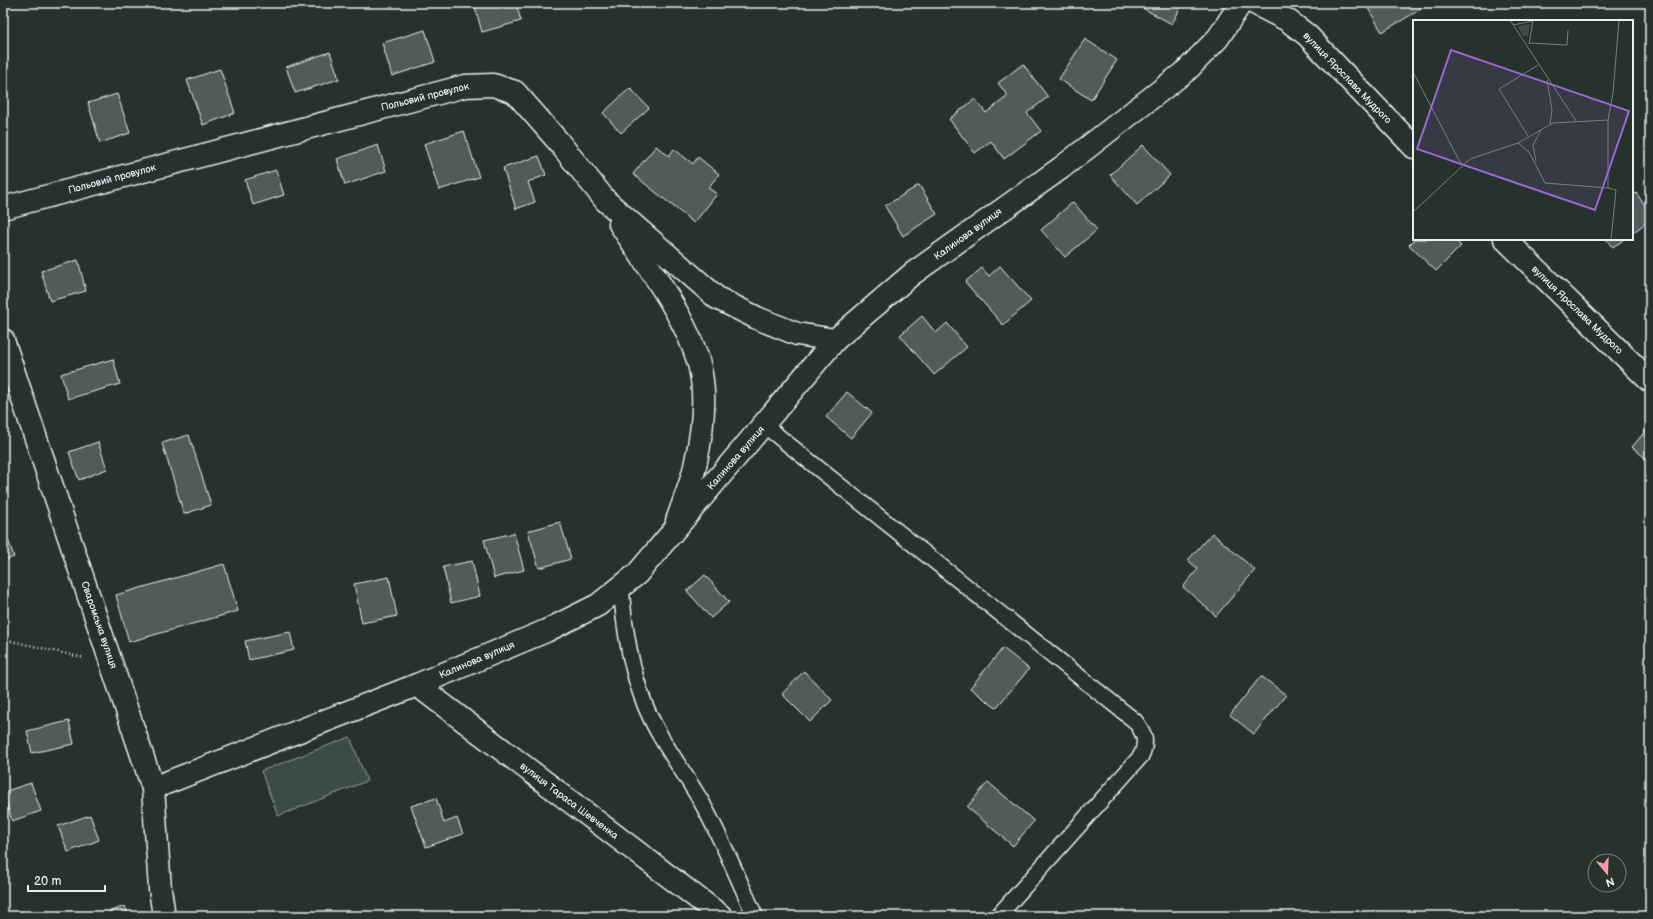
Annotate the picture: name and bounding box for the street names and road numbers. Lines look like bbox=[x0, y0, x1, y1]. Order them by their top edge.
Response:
street label: вулиця Ярослава Мудрого bbox=[1300, 30, 1394, 126]
street label: Польовий провулок bbox=[380, 80, 471, 114]
street label: Польовий провулок bbox=[67, 161, 158, 196]
street label: Калинова вулиця bbox=[932, 205, 1005, 263]
street label: вулиця Ярослава Мудрого bbox=[1529, 263, 1625, 357]
street label: Калинова вулиця bbox=[705, 423, 767, 492]
street label: Сваромська вулиця bbox=[78, 580, 120, 671]
street label: Калинова вулиця bbox=[437, 639, 517, 681]
street label: вулиця Тараса Шевченка bbox=[517, 760, 621, 842]

